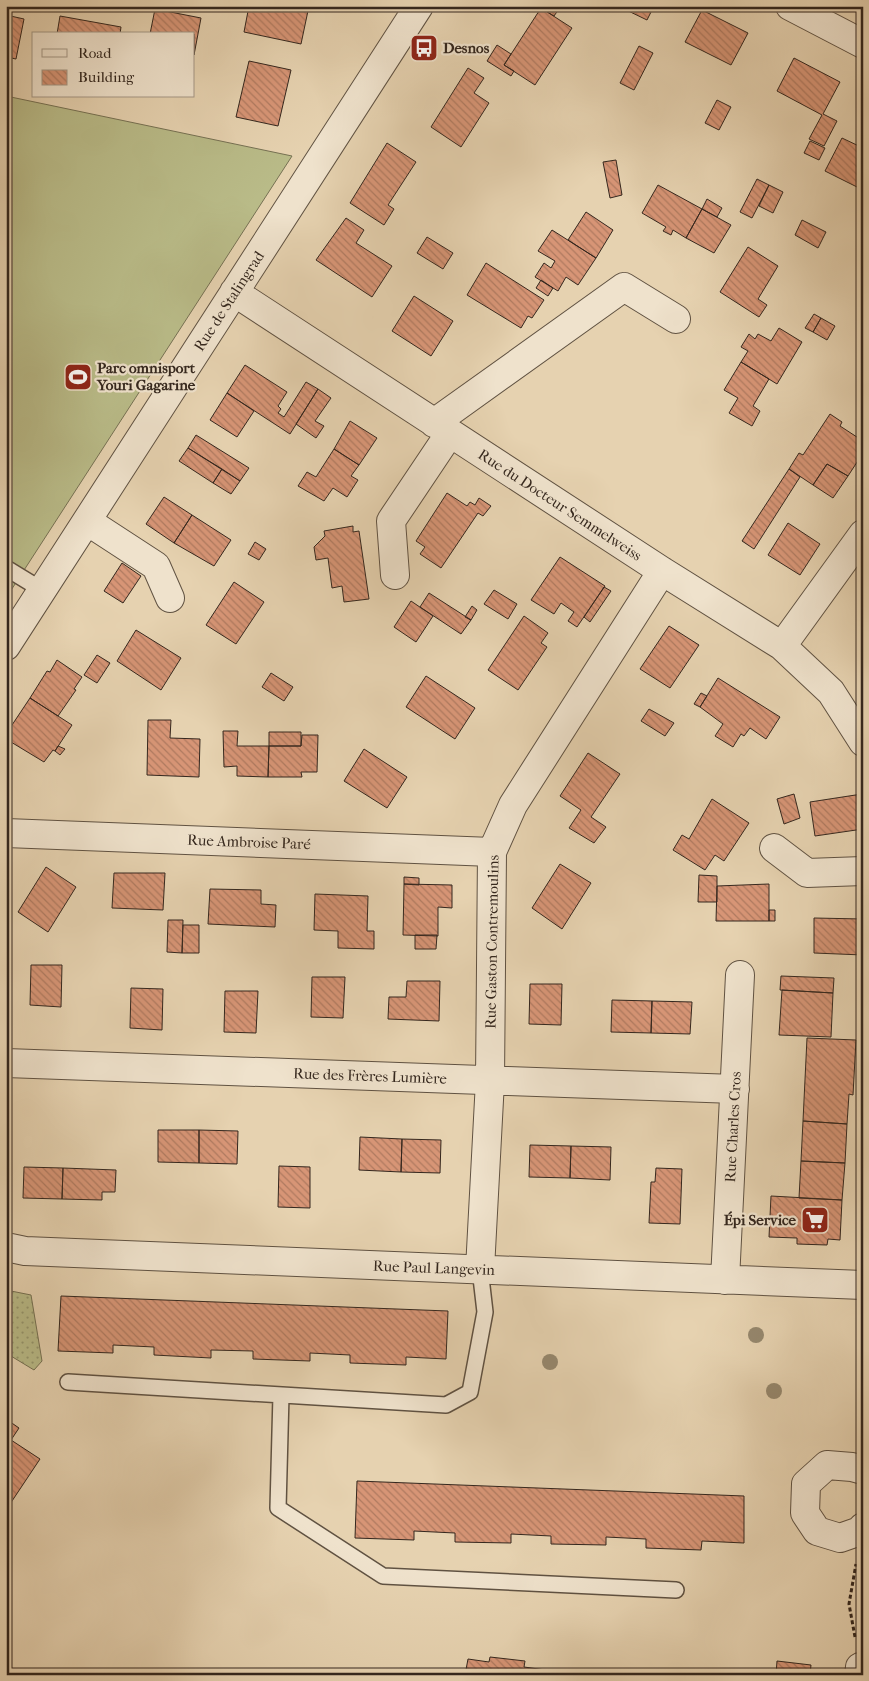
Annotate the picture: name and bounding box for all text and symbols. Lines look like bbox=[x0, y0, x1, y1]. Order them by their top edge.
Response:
legend bbox=[32, 32, 195, 98]
bus stop icon: Desnos bbox=[409, 33, 439, 63]
place label: Desnos bbox=[443, 39, 490, 57]
text: Road bbox=[78, 44, 112, 62]
text: Building bbox=[78, 68, 135, 86]
street label: Rue de Stalingrad bbox=[190, 247, 268, 354]
place label: Parc omnisport Youri Gagarine bbox=[96, 359, 196, 394]
sports icon: Parc omnisport Youri Gagarine bbox=[63, 362, 93, 392]
street label: Rue du Docteur Semmelweiss bbox=[475, 445, 645, 565]
street label: Rue Ambroise Paré bbox=[187, 831, 312, 853]
street label: Rue Gaston Contremoulins bbox=[481, 854, 503, 1029]
street label: Rue des Frères Lumière bbox=[293, 1064, 448, 1088]
street label: Rue Charles Cros bbox=[721, 1071, 745, 1183]
supermarket icon: Épi Service bbox=[800, 1205, 830, 1235]
place label: Épi Service bbox=[724, 1211, 797, 1229]
street label: Rue Paul Langevin bbox=[373, 1257, 496, 1279]

